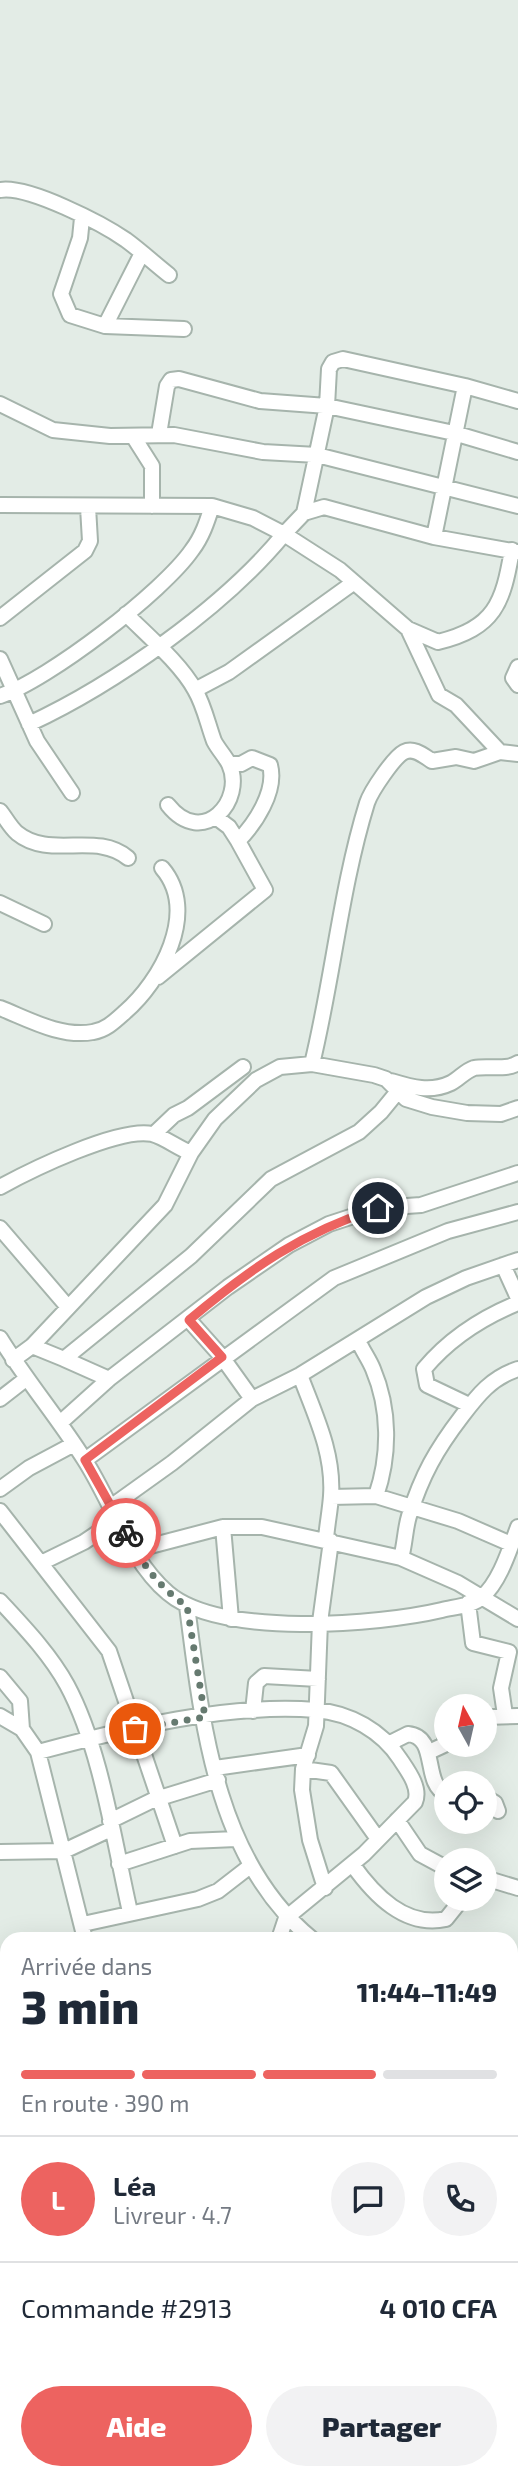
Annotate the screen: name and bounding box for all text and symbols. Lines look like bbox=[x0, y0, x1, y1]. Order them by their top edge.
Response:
pin bbox=[348, 1178, 408, 1238]
icon: home bbox=[359, 1189, 397, 1227]
courier bbox=[91, 1498, 161, 1568]
icon: bike bbox=[107, 1514, 145, 1552]
north arrow bbox=[434, 1694, 497, 1757]
map controls bbox=[434, 1694, 497, 1911]
pin bbox=[105, 1699, 165, 1759]
icon: bag bbox=[116, 1710, 154, 1748]
button: locate bbox=[434, 1771, 497, 1834]
button: layers bbox=[434, 1848, 497, 1911]
text: Arrivée dans bbox=[21, 1952, 152, 1980]
text: 11:44–11:49 bbox=[357, 1976, 497, 2007]
text: 3 min bbox=[21, 1978, 139, 2033]
text: En route · 390 m bbox=[21, 2089, 189, 2117]
button: chat bbox=[331, 2162, 405, 2236]
button: phone bbox=[423, 2162, 497, 2236]
text: Léa bbox=[113, 2170, 156, 2201]
text: L bbox=[51, 2184, 65, 2215]
text: Livreur · 4.7 bbox=[113, 2201, 232, 2229]
text: Commande #2913 bbox=[21, 2292, 232, 2323]
text: 4 010 CFA bbox=[380, 2292, 497, 2323]
button: Aide bbox=[21, 2386, 252, 2466]
button: Partager bbox=[266, 2386, 497, 2466]

